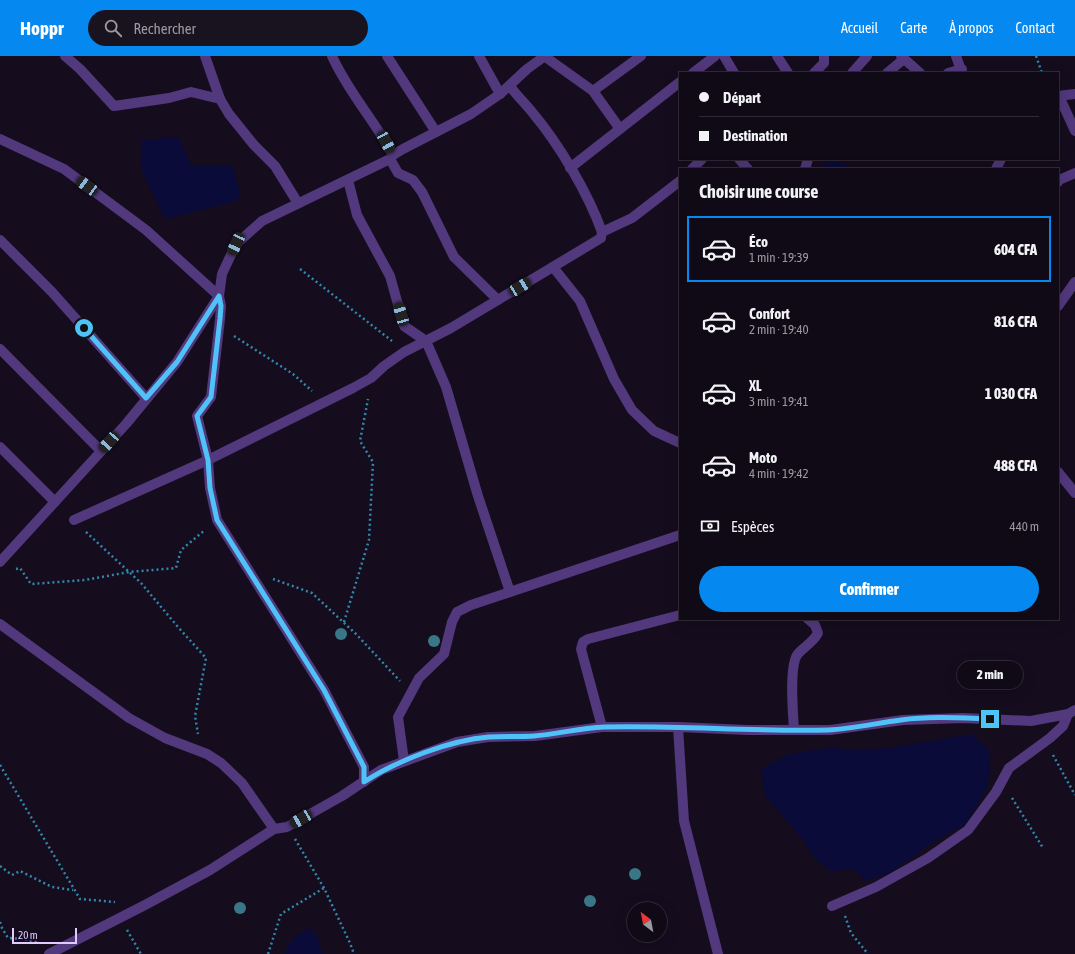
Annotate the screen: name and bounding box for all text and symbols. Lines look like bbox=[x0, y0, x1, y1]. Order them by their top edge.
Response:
search box bbox=[88, 10, 368, 46]
text: Hoppr bbox=[20, 17, 64, 39]
icon: search bbox=[102, 17, 124, 39]
text: Rechercher bbox=[134, 20, 196, 37]
text: Accueil bbox=[841, 20, 878, 36]
text: Carte bbox=[900, 20, 927, 36]
text: À propos bbox=[949, 20, 994, 36]
text: Contact bbox=[1016, 20, 1055, 36]
text: Départ bbox=[723, 89, 761, 106]
text: Destination bbox=[723, 127, 788, 144]
car bbox=[375, 129, 397, 155]
car bbox=[74, 174, 100, 198]
text: Choisir une course bbox=[699, 181, 818, 202]
car bbox=[225, 231, 247, 257]
icon: car bbox=[701, 231, 737, 267]
text: Éco bbox=[749, 233, 768, 250]
text: 604 CFA bbox=[994, 241, 1037, 258]
text: 1 min · 19:39 bbox=[749, 250, 809, 265]
car bbox=[507, 276, 533, 298]
car bbox=[392, 301, 410, 327]
icon: car bbox=[701, 303, 737, 339]
text: Confort bbox=[749, 305, 790, 322]
text: 816 CFA bbox=[994, 313, 1037, 330]
route start bbox=[75, 319, 93, 337]
text: 2 min · 19:40 bbox=[749, 322, 809, 337]
icon: car bbox=[701, 375, 737, 411]
text: XL bbox=[749, 377, 762, 394]
text: 1 030 CFA bbox=[985, 385, 1037, 402]
text: 3 min · 19:41 bbox=[749, 394, 809, 409]
car bbox=[97, 429, 121, 455]
icon: car bbox=[701, 447, 737, 483]
text: Moto bbox=[749, 449, 777, 466]
text: 488 CFA bbox=[994, 457, 1037, 474]
text: 4 min · 19:42 bbox=[749, 466, 809, 481]
icon: cash bbox=[699, 515, 721, 537]
text: Espèces bbox=[731, 518, 774, 535]
text: 440 m bbox=[1010, 519, 1039, 534]
button: Confirmer bbox=[699, 566, 1039, 612]
callout: 2 min bbox=[957, 661, 1023, 689]
text: 2 min bbox=[977, 667, 1003, 682]
route end bbox=[981, 710, 999, 728]
car bbox=[288, 808, 314, 830]
north arrow bbox=[627, 902, 667, 942]
map controls bbox=[627, 902, 667, 942]
scale bar bbox=[12, 926, 77, 945]
text: 20 m bbox=[18, 929, 38, 941]

